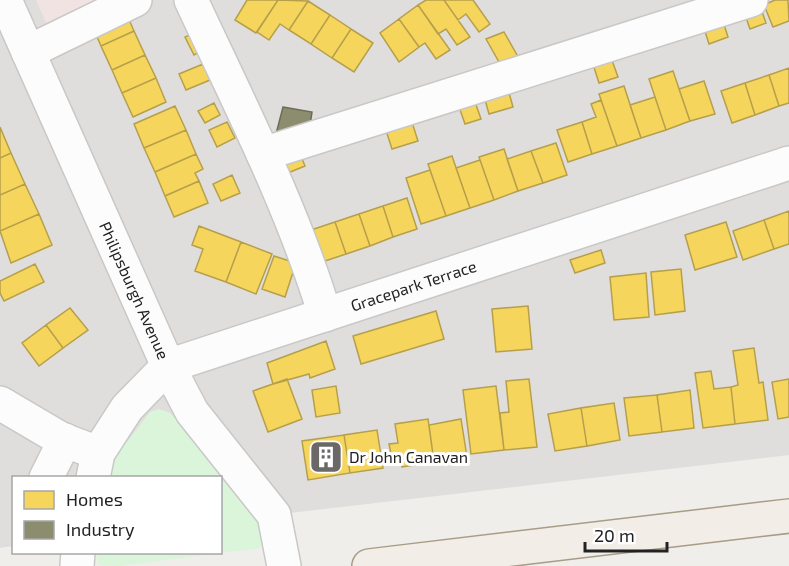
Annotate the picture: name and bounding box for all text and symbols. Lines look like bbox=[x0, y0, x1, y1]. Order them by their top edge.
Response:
street label: Philipsburgh Avenue bbox=[96, 219, 174, 362]
street label: Gracepark Terrace bbox=[348, 256, 479, 315]
building icon: Dr John Canavan bbox=[308, 439, 344, 475]
place label: Dr John Canavan bbox=[349, 447, 468, 466]
legend bbox=[12, 476, 222, 554]
text: Homes bbox=[66, 488, 123, 510]
scale bar bbox=[585, 515, 668, 553]
text: Industry bbox=[66, 518, 135, 540]
text: 20 m bbox=[594, 524, 635, 546]

